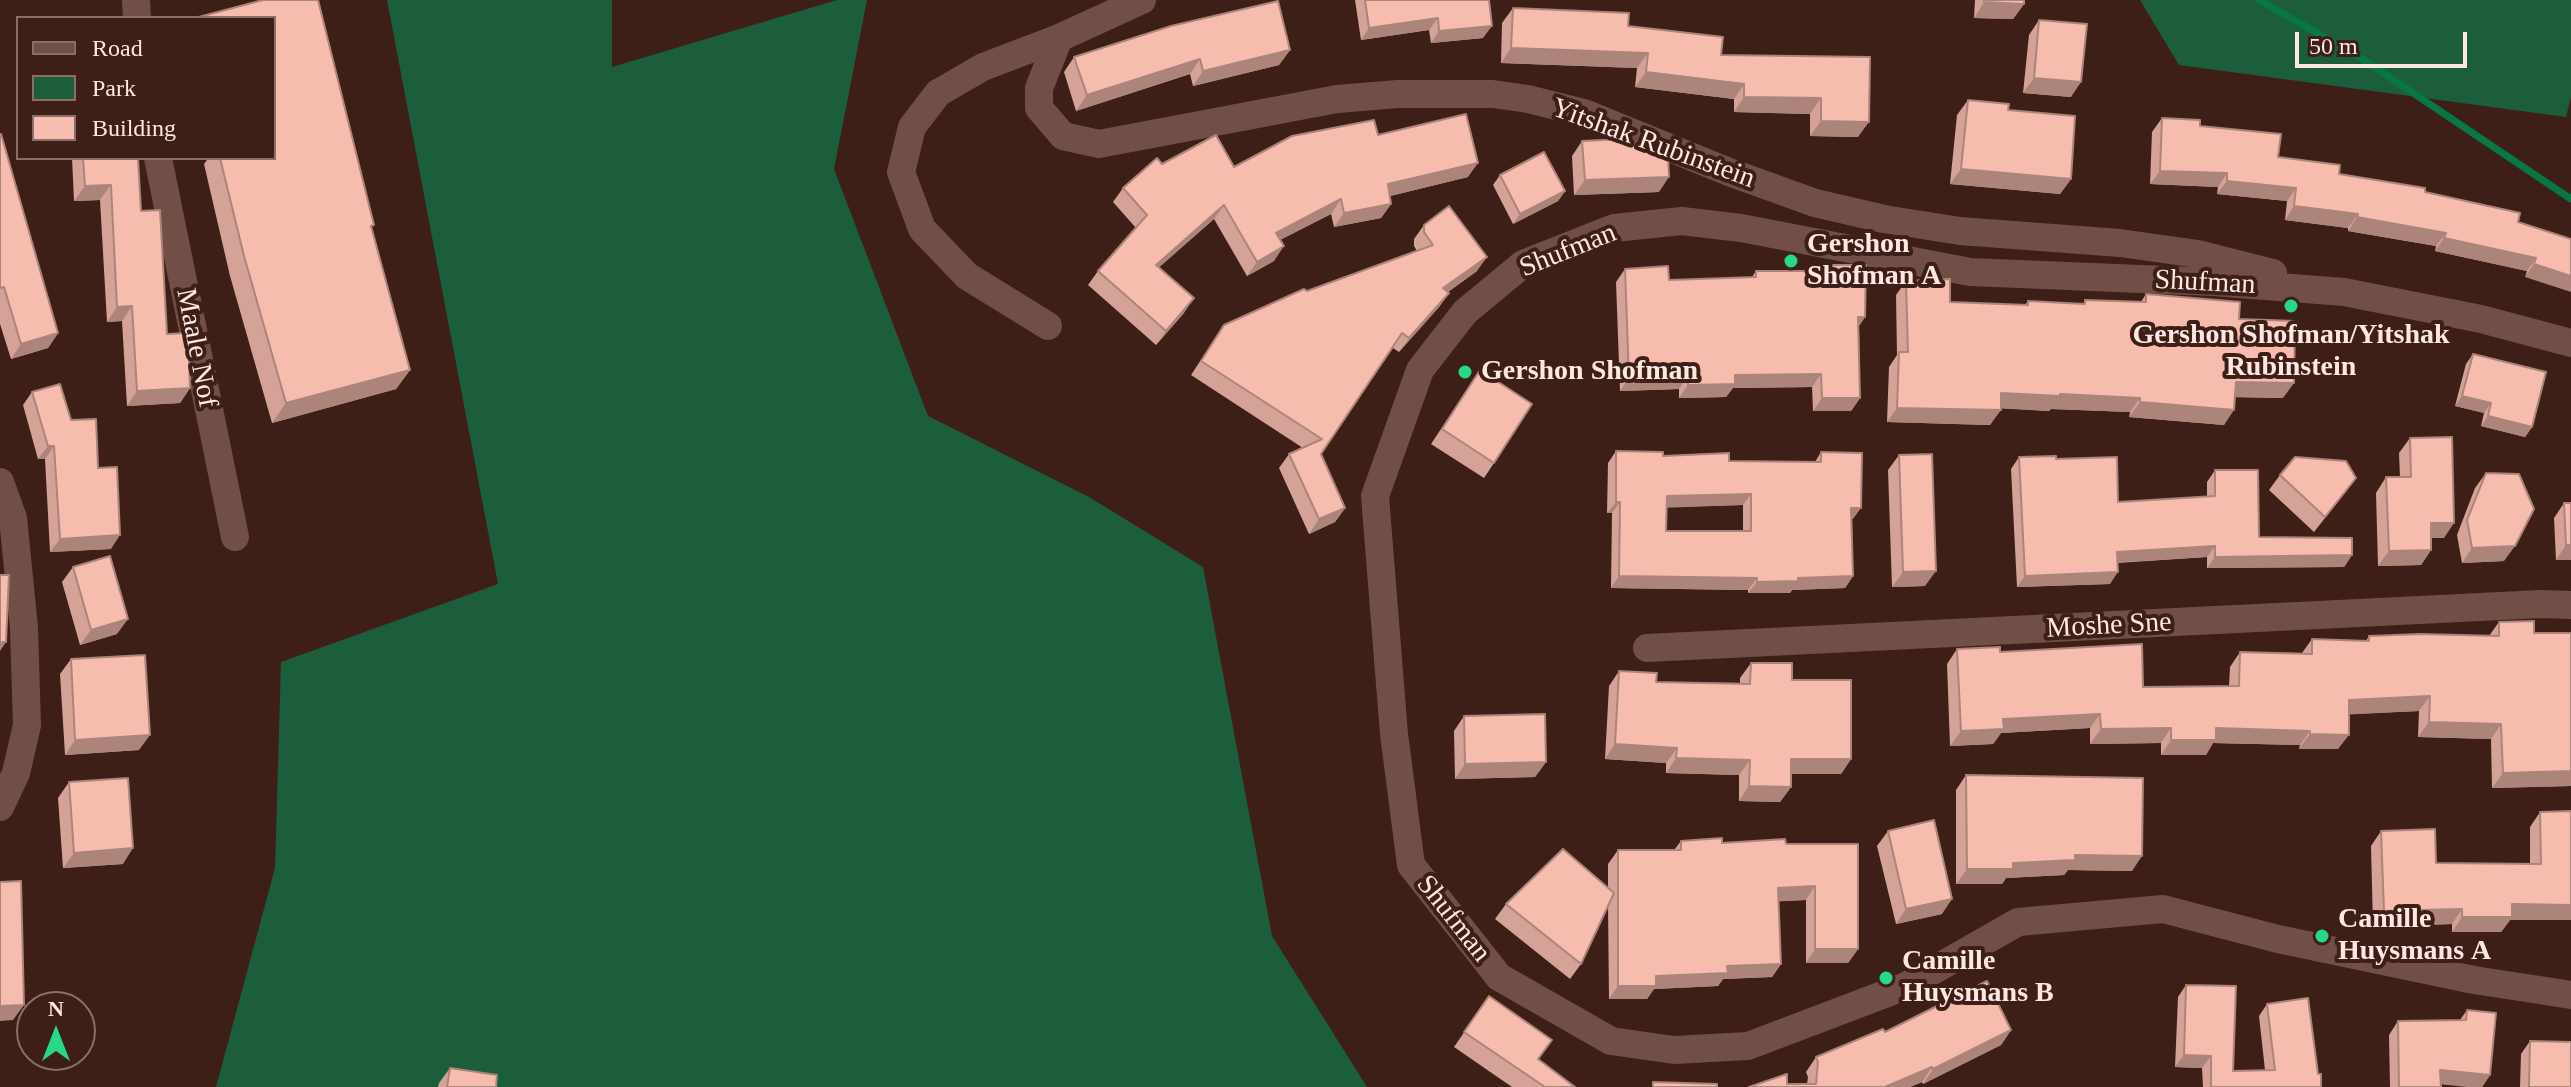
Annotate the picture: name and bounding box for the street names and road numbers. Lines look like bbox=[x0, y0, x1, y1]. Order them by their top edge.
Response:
street label: Yitshak Rubinstein bbox=[1547, 92, 1759, 196]
street label: Shufman bbox=[1515, 216, 1621, 286]
street label: Shufman bbox=[2154, 264, 2256, 302]
street label: Maale Nof bbox=[168, 286, 224, 410]
street label: Moshe Sne bbox=[2046, 606, 2172, 646]
street label: Shufman bbox=[1409, 869, 1497, 969]

